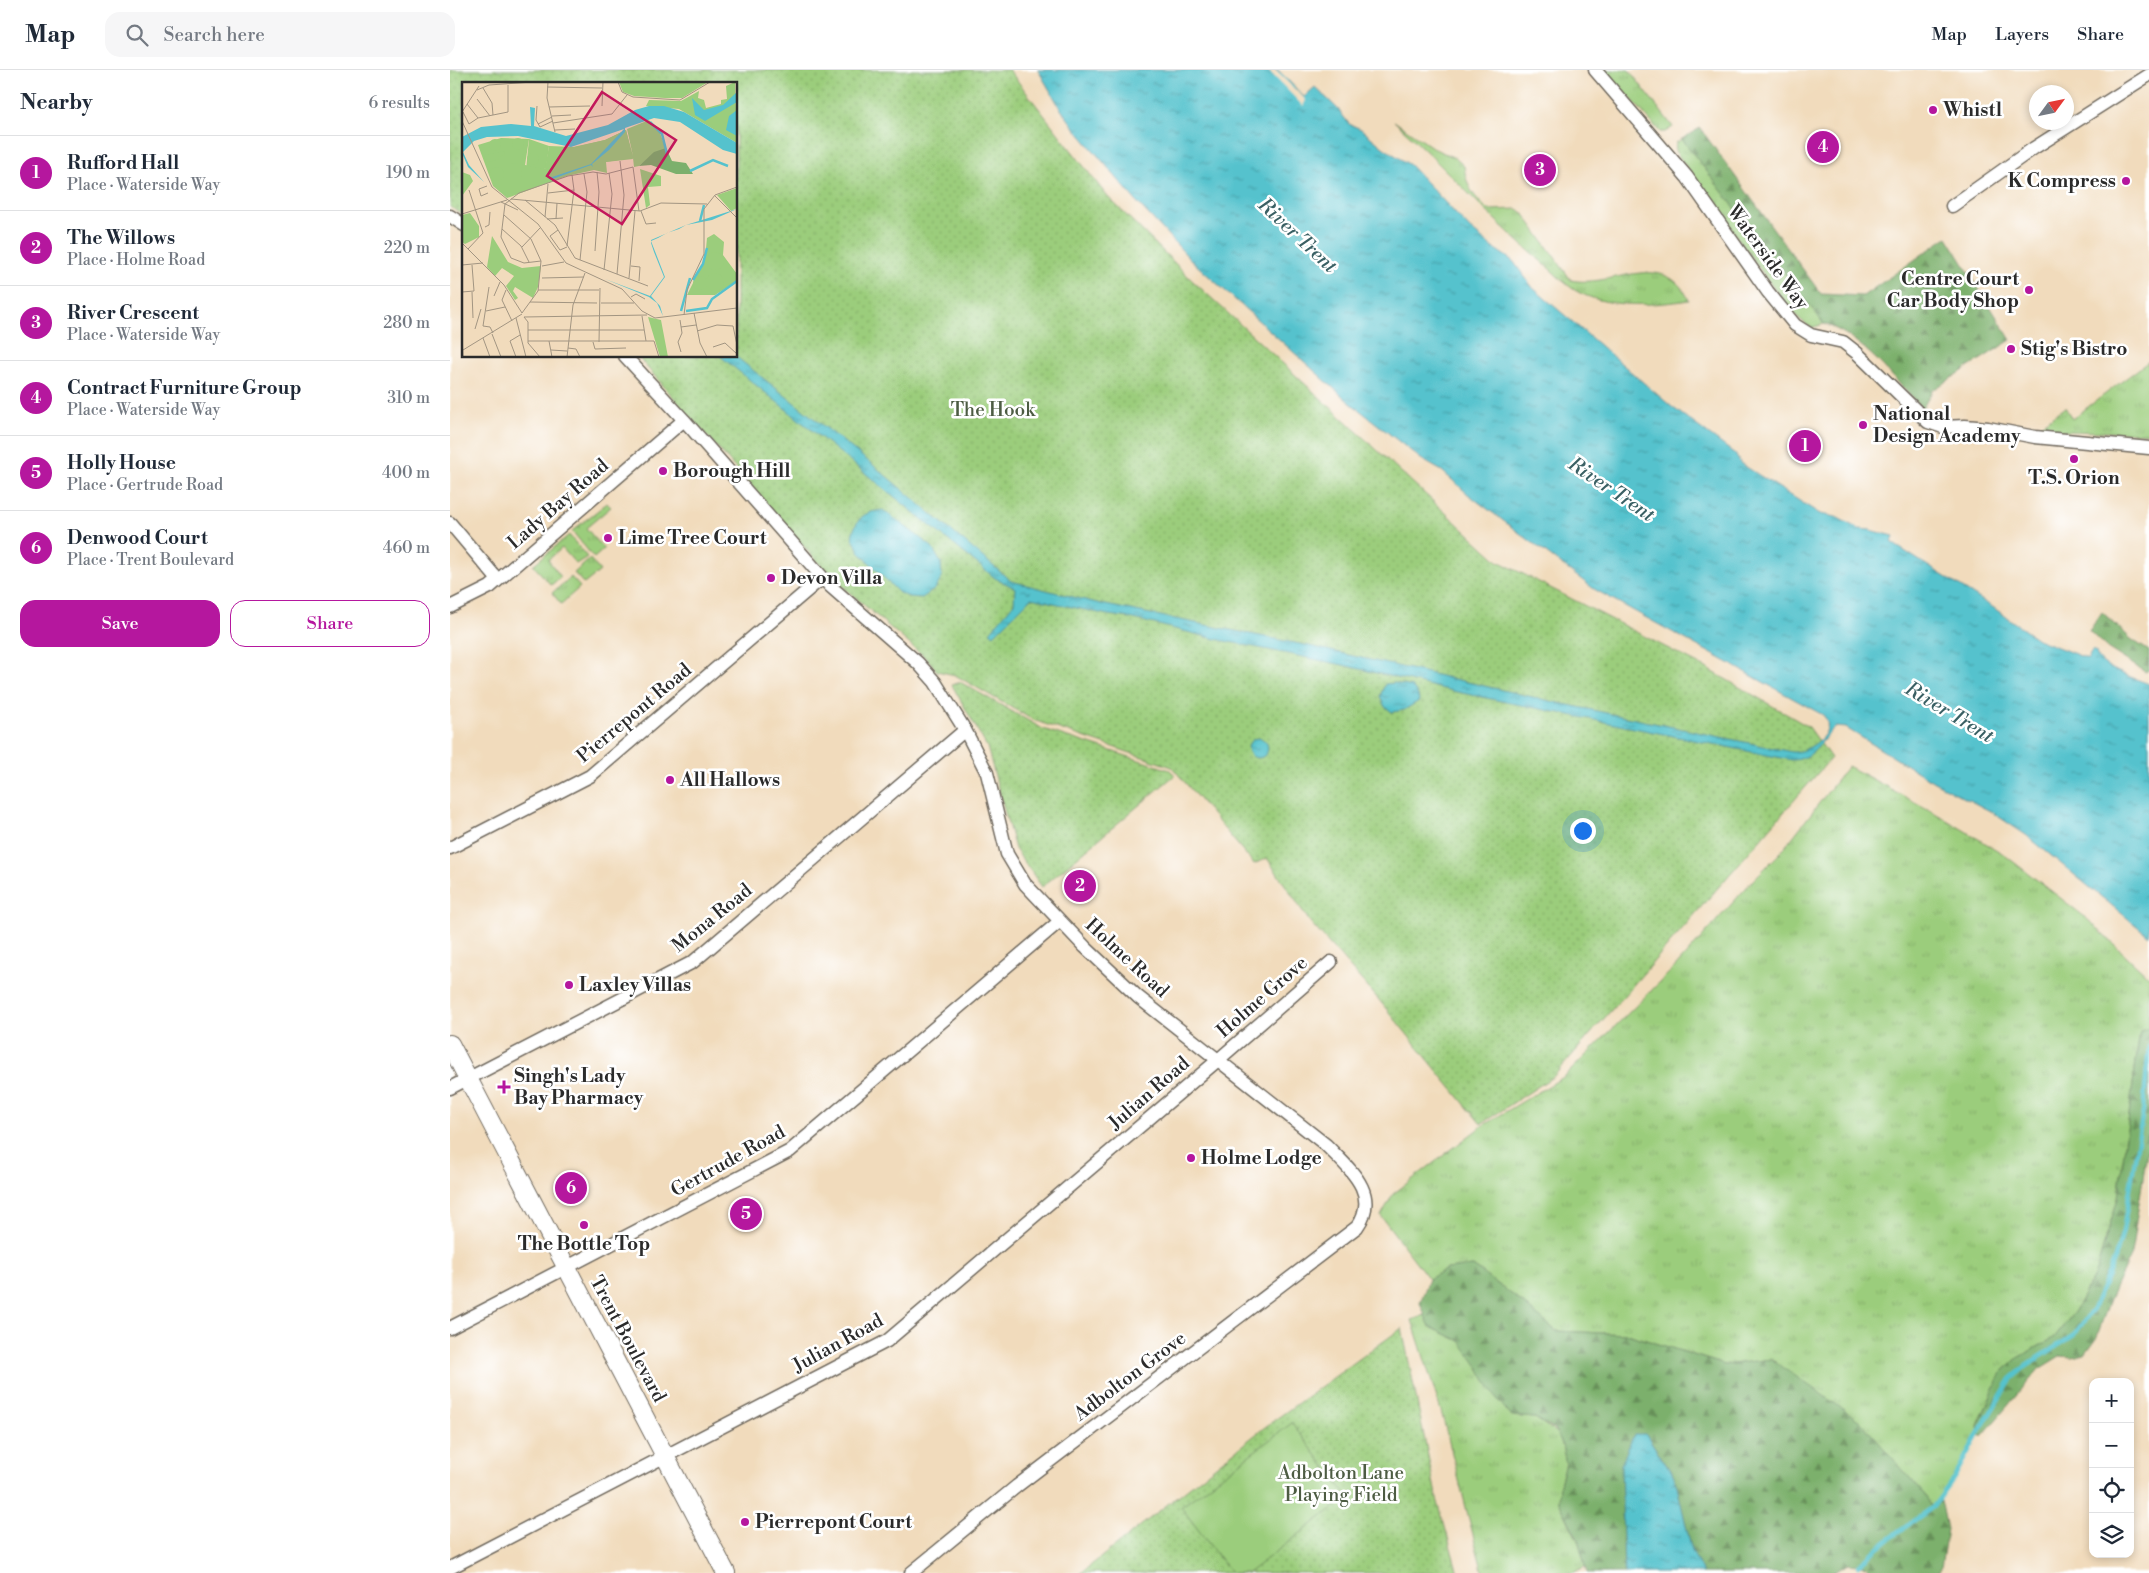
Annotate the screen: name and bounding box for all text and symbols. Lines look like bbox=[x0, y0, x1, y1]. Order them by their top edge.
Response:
search box bbox=[105, 12, 455, 57]
text: Map bbox=[25, 20, 75, 50]
icon: search bbox=[123, 21, 151, 49]
text: Search here bbox=[163, 23, 265, 47]
text: Map bbox=[1932, 23, 1967, 46]
text: Layers bbox=[1995, 23, 2049, 46]
text: Share bbox=[2077, 23, 2124, 46]
inset map bbox=[462, 82, 738, 358]
north arrow bbox=[2029, 85, 2074, 130]
text: Nearby bbox=[20, 90, 93, 116]
text: 6 results bbox=[369, 93, 430, 113]
place label: Whistl bbox=[1942, 98, 2002, 122]
marker: Whistl bbox=[1927, 104, 1939, 116]
pin: 4 bbox=[1807, 128, 1839, 166]
text: Rufford Hall bbox=[67, 151, 179, 175]
pin: 3 bbox=[1524, 151, 1556, 189]
text: 1 bbox=[32, 163, 40, 183]
text: 190 m bbox=[386, 163, 430, 183]
place label: K Compress bbox=[2008, 169, 2116, 193]
text: Place · Waterside Way bbox=[67, 175, 220, 195]
marker: K Compress bbox=[2120, 175, 2132, 187]
water label: River Trent bbox=[1252, 192, 1342, 279]
street label: Waterside Way bbox=[1721, 199, 1814, 315]
text: The Willows bbox=[67, 226, 175, 250]
text: 2 bbox=[31, 238, 41, 258]
text: 220 m bbox=[384, 238, 430, 258]
text: Place · Holme Road bbox=[67, 250, 205, 270]
place label: Centre Court Car Body Shop bbox=[1887, 267, 2019, 313]
marker: Centre Court Car Body Shop bbox=[2023, 284, 2035, 296]
text: River Crescent bbox=[67, 301, 199, 325]
text: 3 bbox=[31, 313, 41, 333]
text: 280 m bbox=[383, 313, 430, 333]
text: Place · Waterside Way bbox=[67, 325, 220, 345]
place label: Stig's Bistro bbox=[2021, 337, 2127, 361]
marker: Stig's Bistro bbox=[2005, 343, 2017, 355]
text: Contract Furniture Group bbox=[67, 376, 302, 400]
text: 4 bbox=[31, 388, 41, 408]
text: 310 m bbox=[387, 388, 430, 408]
park label: The Hook bbox=[951, 398, 1036, 422]
text: Place · Waterside Way bbox=[67, 400, 220, 420]
place label: National Design Academy bbox=[1873, 402, 2021, 448]
marker: National Design Academy bbox=[1857, 419, 1869, 431]
pin: 1 bbox=[1789, 427, 1821, 465]
text: Holly House bbox=[67, 451, 176, 475]
water label: River Trent bbox=[1562, 451, 1659, 528]
street label: Lady Bay Road bbox=[502, 453, 614, 555]
marker: T.S. Orion bbox=[2068, 453, 2080, 465]
place label: Borough Hill bbox=[673, 459, 791, 483]
text: 5 bbox=[31, 463, 41, 483]
text: 400 m bbox=[382, 463, 430, 483]
marker: Borough Hill bbox=[657, 465, 669, 477]
place label: T.S. Orion bbox=[2028, 466, 2120, 490]
text: Place · Gertrude Road bbox=[67, 475, 223, 495]
text: Denwood Court bbox=[67, 526, 208, 550]
place label: Lime Tree Court bbox=[618, 526, 767, 550]
marker: Lime Tree Court bbox=[602, 532, 614, 544]
text: 6 bbox=[31, 538, 41, 558]
text: 460 m bbox=[383, 538, 430, 558]
text: Place · Trent Boulevard bbox=[67, 550, 234, 570]
place label: Devon Villa bbox=[781, 566, 883, 590]
marker: Devon Villa bbox=[765, 572, 777, 584]
button: Save bbox=[20, 600, 220, 647]
button: Share bbox=[230, 600, 430, 647]
street label: Pierrepont Road bbox=[572, 658, 697, 768]
water label: River Trent bbox=[1899, 676, 1998, 749]
place label: All Hallows bbox=[679, 768, 780, 792]
marker: All Hallows bbox=[664, 774, 676, 786]
your location bbox=[1570, 818, 1596, 844]
pin: 2 bbox=[1064, 867, 1096, 905]
street label: Mona Road bbox=[667, 878, 757, 958]
street label: Holme Road bbox=[1080, 913, 1174, 1003]
street label: Holme Grove bbox=[1212, 951, 1312, 1043]
place label: Laxley Villas bbox=[579, 973, 691, 997]
marker: Laxley Villas bbox=[563, 979, 575, 991]
street label: Julian Road bbox=[1103, 1051, 1195, 1135]
place label: Singh's Lady Bay Pharmacy bbox=[514, 1064, 644, 1110]
marker: Singh's Lady Bay Pharmacy bbox=[498, 1081, 510, 1093]
street label: Gertrude Road bbox=[667, 1120, 790, 1202]
place label: Holme Lodge bbox=[1201, 1146, 1322, 1170]
marker: Holme Lodge bbox=[1185, 1152, 1197, 1164]
pin: 6 bbox=[555, 1169, 587, 1207]
pin: 5 bbox=[730, 1195, 762, 1233]
marker: The Bottle Top bbox=[578, 1219, 590, 1231]
place label: The Bottle Top bbox=[518, 1232, 650, 1256]
street label: Trent Boulevard bbox=[585, 1272, 672, 1407]
street label: Julian Road bbox=[788, 1308, 888, 1378]
street label: Adbolton Grove bbox=[1068, 1326, 1191, 1427]
map controls bbox=[2089, 1378, 2134, 1558]
button: + bbox=[2089, 1378, 2134, 1423]
button: − bbox=[2089, 1423, 2134, 1468]
park label: Adbolton Lane Playing Field bbox=[1277, 1461, 1404, 1507]
button: locate bbox=[2089, 1468, 2134, 1513]
place label: Pierrepont Court bbox=[755, 1510, 912, 1534]
button: layers bbox=[2089, 1513, 2134, 1558]
marker: Pierrepont Court bbox=[739, 1516, 751, 1528]

